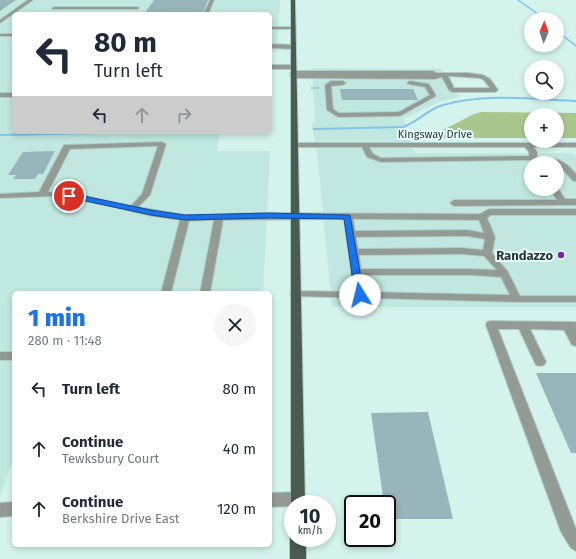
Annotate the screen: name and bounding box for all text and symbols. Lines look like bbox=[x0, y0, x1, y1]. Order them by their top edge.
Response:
north arrow bbox=[524, 12, 564, 52]
map controls bbox=[524, 12, 564, 196]
text: 80 m bbox=[94, 26, 157, 59]
icon: left bbox=[28, 28, 80, 80]
text: Turn left bbox=[94, 60, 163, 82]
button: search bbox=[524, 60, 564, 100]
icon: left bbox=[89, 104, 111, 126]
icon: ahead bbox=[131, 104, 153, 126]
icon: right bbox=[173, 104, 195, 126]
button: + bbox=[524, 108, 564, 148]
street label: Kingsway Drive bbox=[398, 128, 472, 141]
button: − bbox=[524, 156, 564, 196]
pin bbox=[52, 179, 86, 213]
icon: arrive bbox=[58, 185, 80, 207]
place label: Randazzo bbox=[496, 248, 553, 263]
marker: Randazzo bbox=[556, 250, 566, 260]
position arrow bbox=[339, 274, 381, 316]
text: 1 min bbox=[28, 304, 86, 332]
button: close bbox=[214, 304, 256, 346]
text: 280 m · 11:48 bbox=[28, 333, 102, 348]
icon: left bbox=[28, 378, 50, 400]
text: Turn left bbox=[62, 380, 120, 398]
text: 80 m bbox=[223, 380, 256, 398]
text: Continue bbox=[62, 433, 123, 451]
icon: ahead bbox=[28, 438, 50, 460]
text: 40 m bbox=[223, 440, 256, 458]
text: Tewksbury Court bbox=[62, 451, 159, 466]
text: Continue bbox=[62, 493, 123, 511]
speed limit sign: 20 bbox=[344, 495, 396, 547]
icon: ahead bbox=[28, 498, 50, 520]
text: 120 m bbox=[217, 500, 256, 518]
text: 10 bbox=[300, 504, 320, 528]
text: Berkshire Drive East bbox=[62, 511, 180, 526]
text: km/h bbox=[298, 525, 322, 537]

